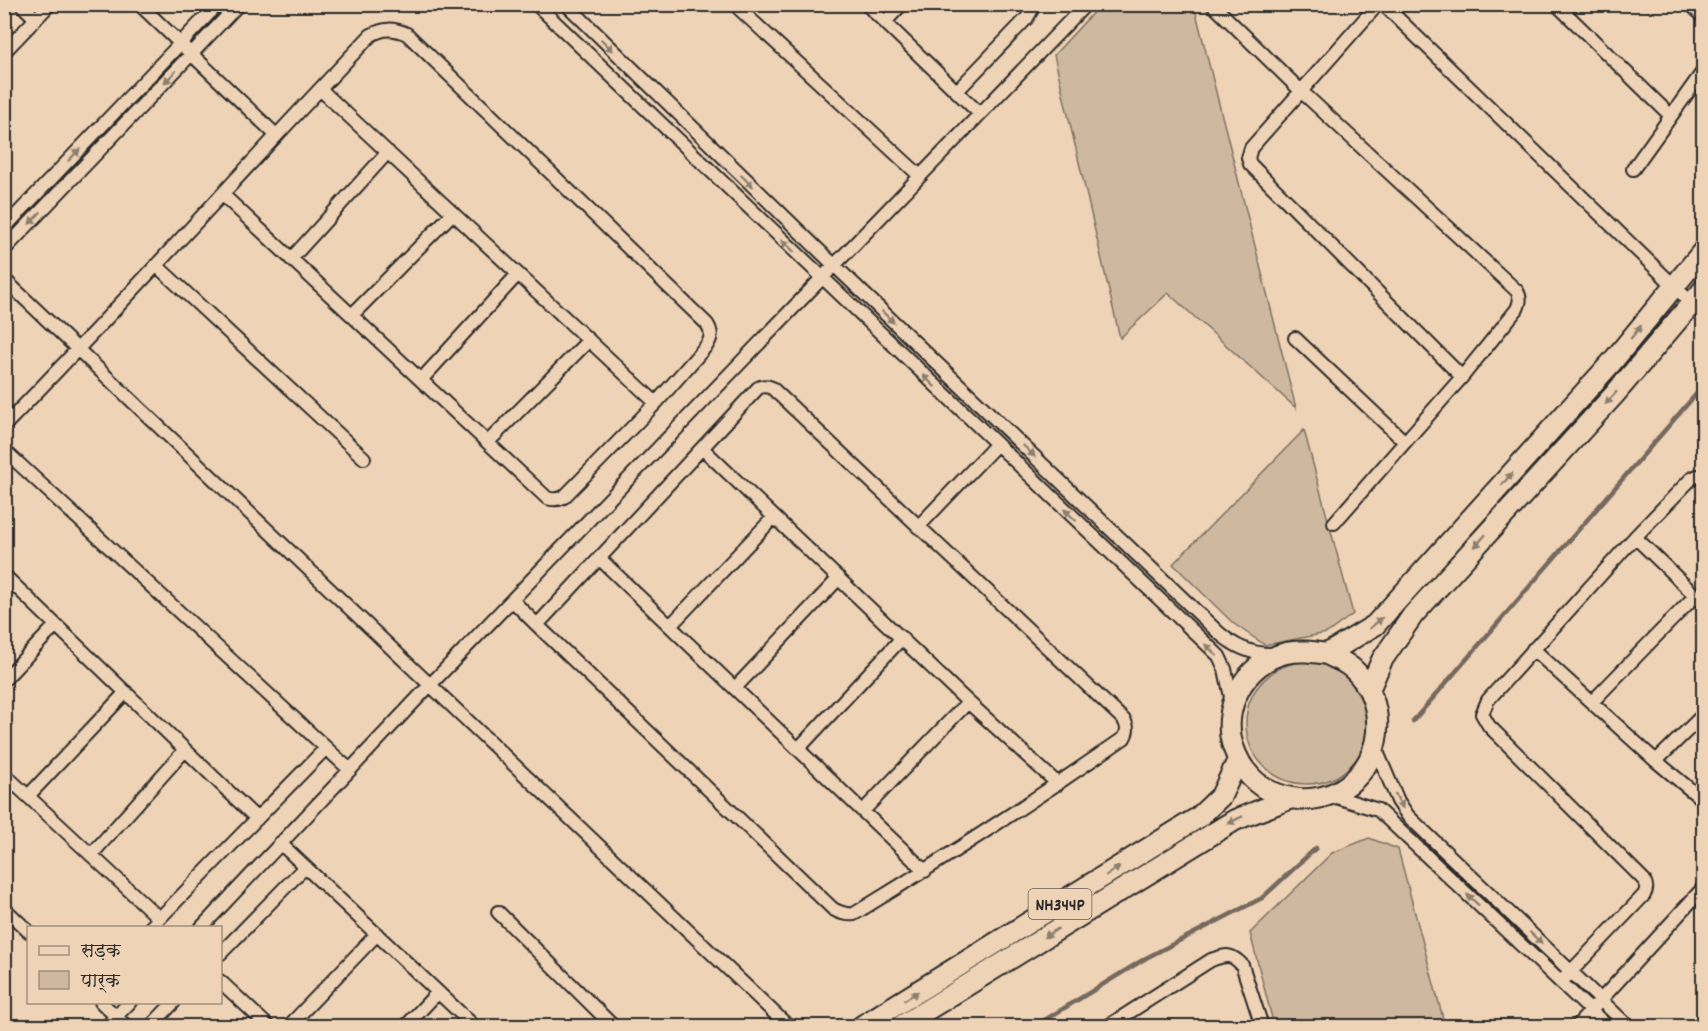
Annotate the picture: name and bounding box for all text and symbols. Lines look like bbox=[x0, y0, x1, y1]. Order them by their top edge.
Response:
one-way arrow bbox=[600, 38, 614, 52]
one-way arrow bbox=[163, 70, 177, 84]
one-way arrow bbox=[67, 148, 81, 163]
one-way arrow bbox=[740, 174, 755, 188]
one-way arrow bbox=[28, 211, 42, 226]
one-way arrow bbox=[781, 240, 796, 253]
one-way arrow bbox=[880, 309, 894, 323]
one-way arrow bbox=[1629, 325, 1642, 340]
one-way arrow bbox=[923, 374, 937, 388]
one-way arrow bbox=[1604, 390, 1618, 405]
one-way arrow bbox=[1021, 444, 1036, 458]
one-way arrow bbox=[1500, 472, 1513, 487]
one-way arrow bbox=[1063, 508, 1078, 522]
one-way arrow bbox=[1473, 534, 1487, 549]
one-way arrow bbox=[1368, 616, 1384, 629]
one-way arrow bbox=[1205, 643, 1219, 657]
one-way arrow bbox=[1394, 792, 1404, 809]
one-way arrow bbox=[1227, 816, 1244, 825]
one-way arrow bbox=[1105, 865, 1121, 876]
road number: NH344P bbox=[1028, 889, 1092, 919]
one-way arrow bbox=[1467, 893, 1481, 907]
legend bbox=[27, 926, 222, 1004]
one-way arrow bbox=[1043, 928, 1059, 939]
one-way arrow bbox=[1528, 931, 1542, 945]
text: सड़क bbox=[80, 940, 122, 965]
text: पार्क bbox=[80, 970, 121, 995]
one-way arrow bbox=[903, 990, 919, 1001]

